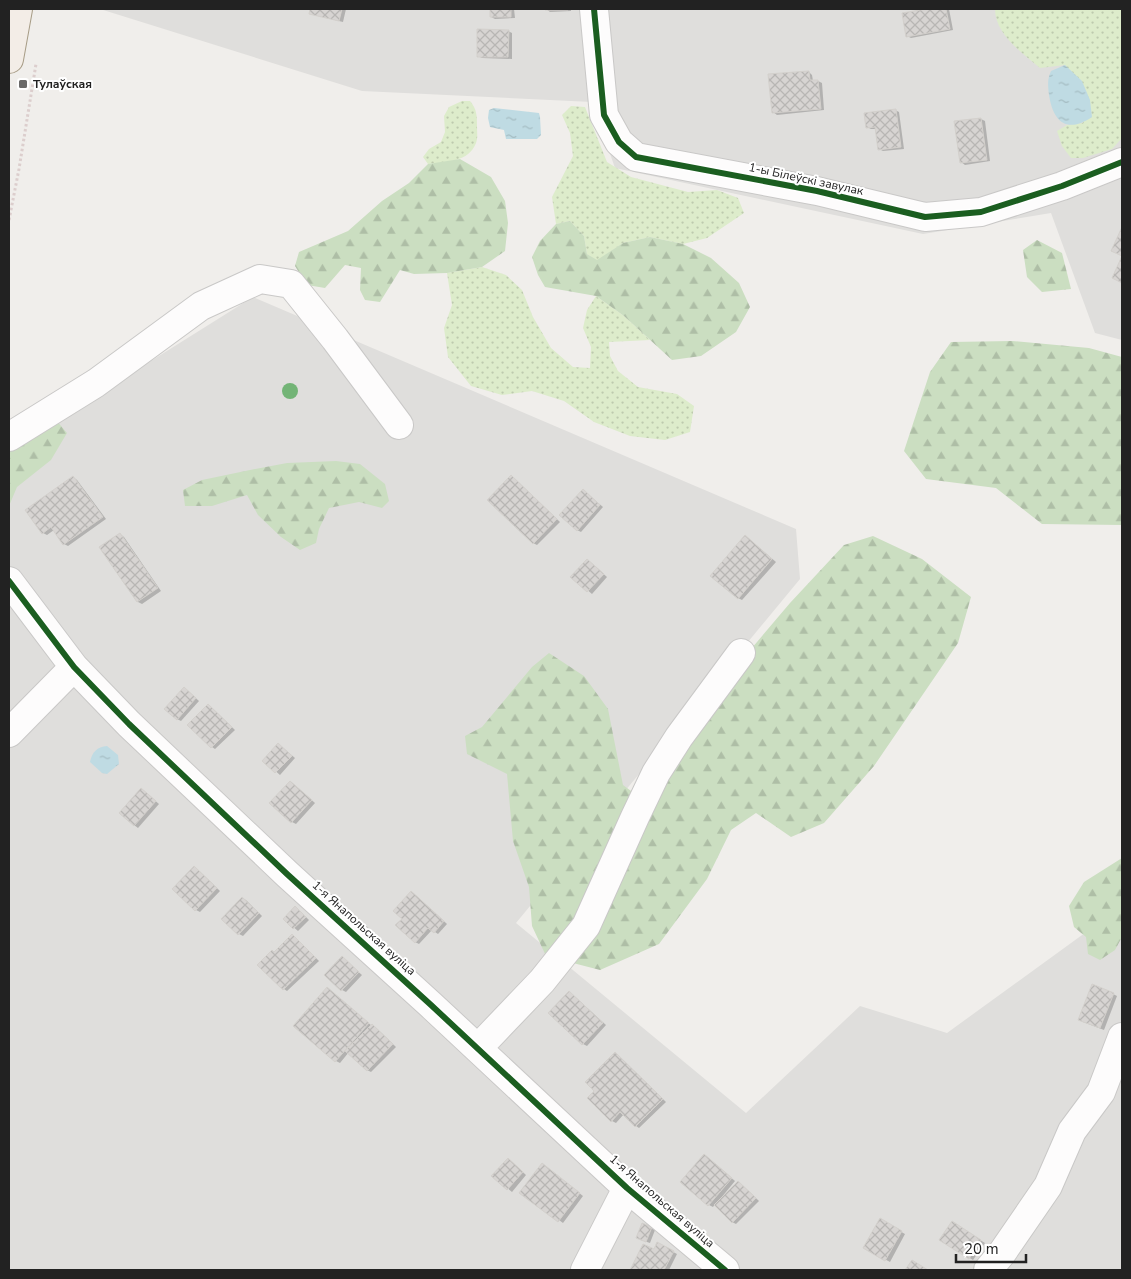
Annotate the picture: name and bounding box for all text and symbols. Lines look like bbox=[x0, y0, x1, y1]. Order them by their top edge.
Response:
place label: Тулаўская bbox=[33, 76, 92, 92]
marker: Тулаўская bbox=[17, 78, 29, 90]
street label: 1-ы Білеўскі завулак bbox=[747, 159, 866, 199]
street label: 1-я Янапольская вуліца bbox=[309, 877, 419, 979]
street label: 1-я Янапольская вуліца bbox=[606, 1151, 718, 1251]
scale bar bbox=[956, 1232, 1026, 1264]
text: 20 m bbox=[964, 1239, 999, 1259]

